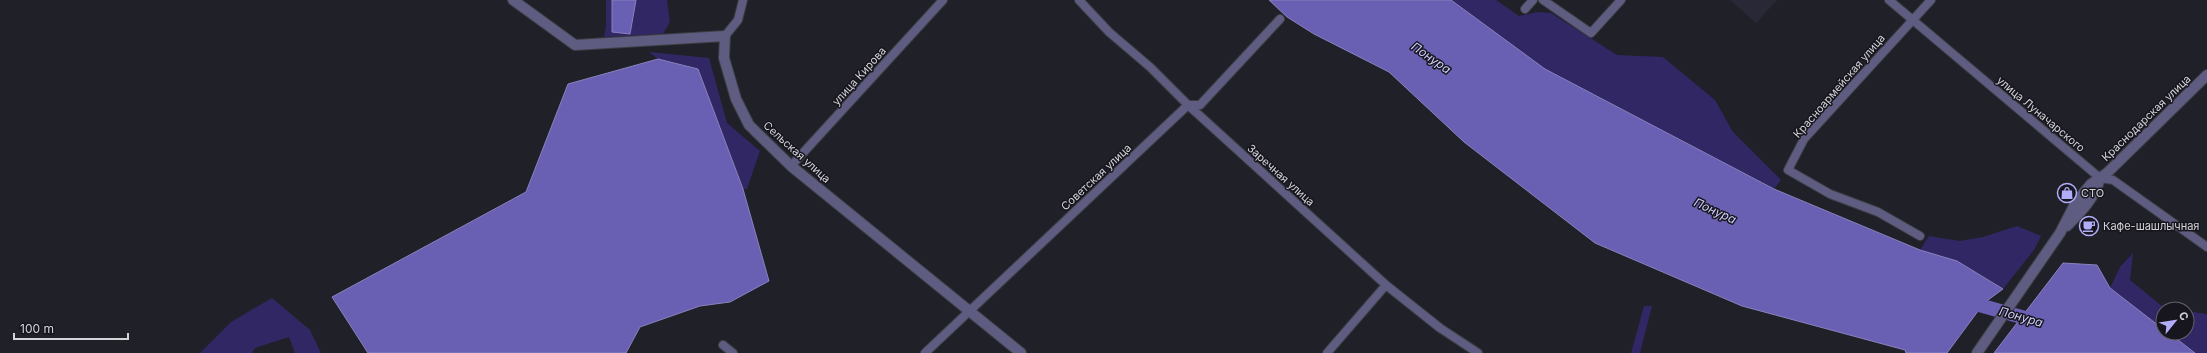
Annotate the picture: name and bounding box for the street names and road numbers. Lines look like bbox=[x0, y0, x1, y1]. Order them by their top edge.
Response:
street label: Красноармейская улица bbox=[1790, 31, 1888, 141]
street label: улица Кирова bbox=[829, 44, 889, 108]
street label: Краснодарская улица bbox=[2099, 72, 2193, 164]
street label: улица Луначарского bbox=[1994, 73, 2088, 155]
street label: Сельская улица bbox=[760, 118, 834, 186]
street label: Советская улица bbox=[1058, 141, 1134, 213]
street label: Заречная улица bbox=[1244, 141, 1318, 209]

